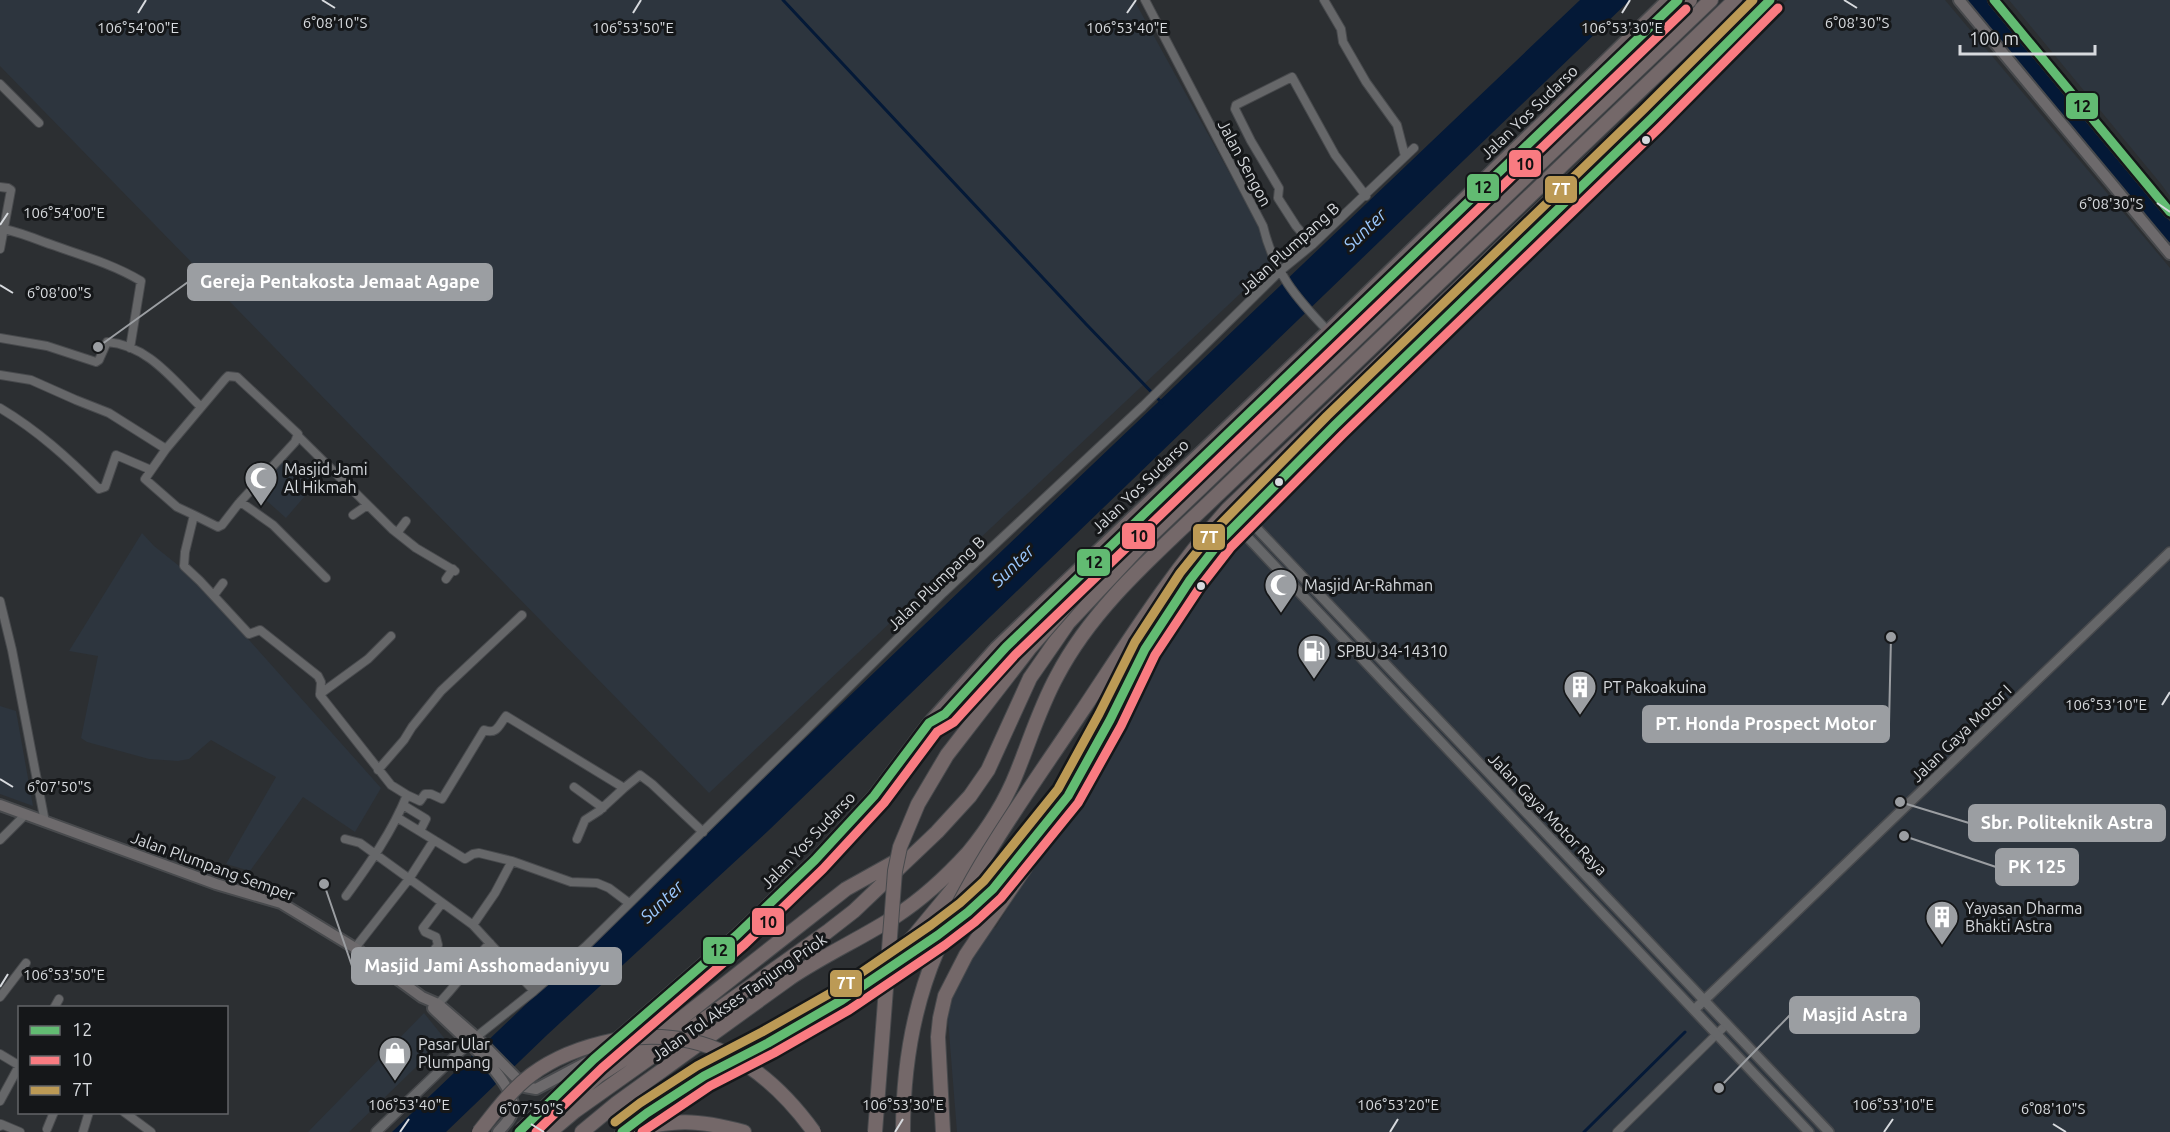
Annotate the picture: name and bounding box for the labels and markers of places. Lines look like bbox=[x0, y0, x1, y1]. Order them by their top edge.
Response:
unlabelled marker bbox=[1640, 134, 1652, 146]
callout: Gereja Pentakosta Jemaat Agape bbox=[188, 264, 492, 300]
mosque icon: Masjid Jami Al Hikmah bbox=[243, 460, 279, 507]
place label: Masjid Jami Al Hikmah bbox=[284, 460, 368, 496]
unlabelled marker bbox=[1273, 476, 1285, 488]
mosque icon: Masjid Ar-Rahman bbox=[1263, 567, 1299, 614]
place label: Masjid Ar-Rahman bbox=[1304, 576, 1433, 594]
unlabelled marker bbox=[1195, 580, 1207, 592]
fuel station icon: SPBU 34-14310 bbox=[1296, 633, 1332, 680]
place label: SPBU 34-14310 bbox=[1337, 642, 1448, 660]
building icon: PT Pakoakuina bbox=[1562, 669, 1598, 716]
place label: PT Pakoakuina bbox=[1603, 678, 1707, 696]
callout: PT. Honda Prospect Motor bbox=[1643, 706, 1889, 742]
callout: Sbr. Politeknik Astra bbox=[1969, 805, 2165, 841]
callout: PK 125 bbox=[1996, 849, 2078, 885]
building icon: Yayasan Dharma Bhakti Astra bbox=[1924, 899, 1960, 946]
place label: Yayasan Dharma Bhakti Astra bbox=[1965, 899, 2083, 935]
callout: Masjid Jami Asshomadaniyyu bbox=[352, 948, 621, 984]
callout: Masjid Astra bbox=[1790, 997, 1919, 1033]
shop icon: Pasar Ular Plumpang bbox=[377, 1035, 413, 1082]
place label: Pasar Ular Plumpang bbox=[418, 1035, 491, 1071]

